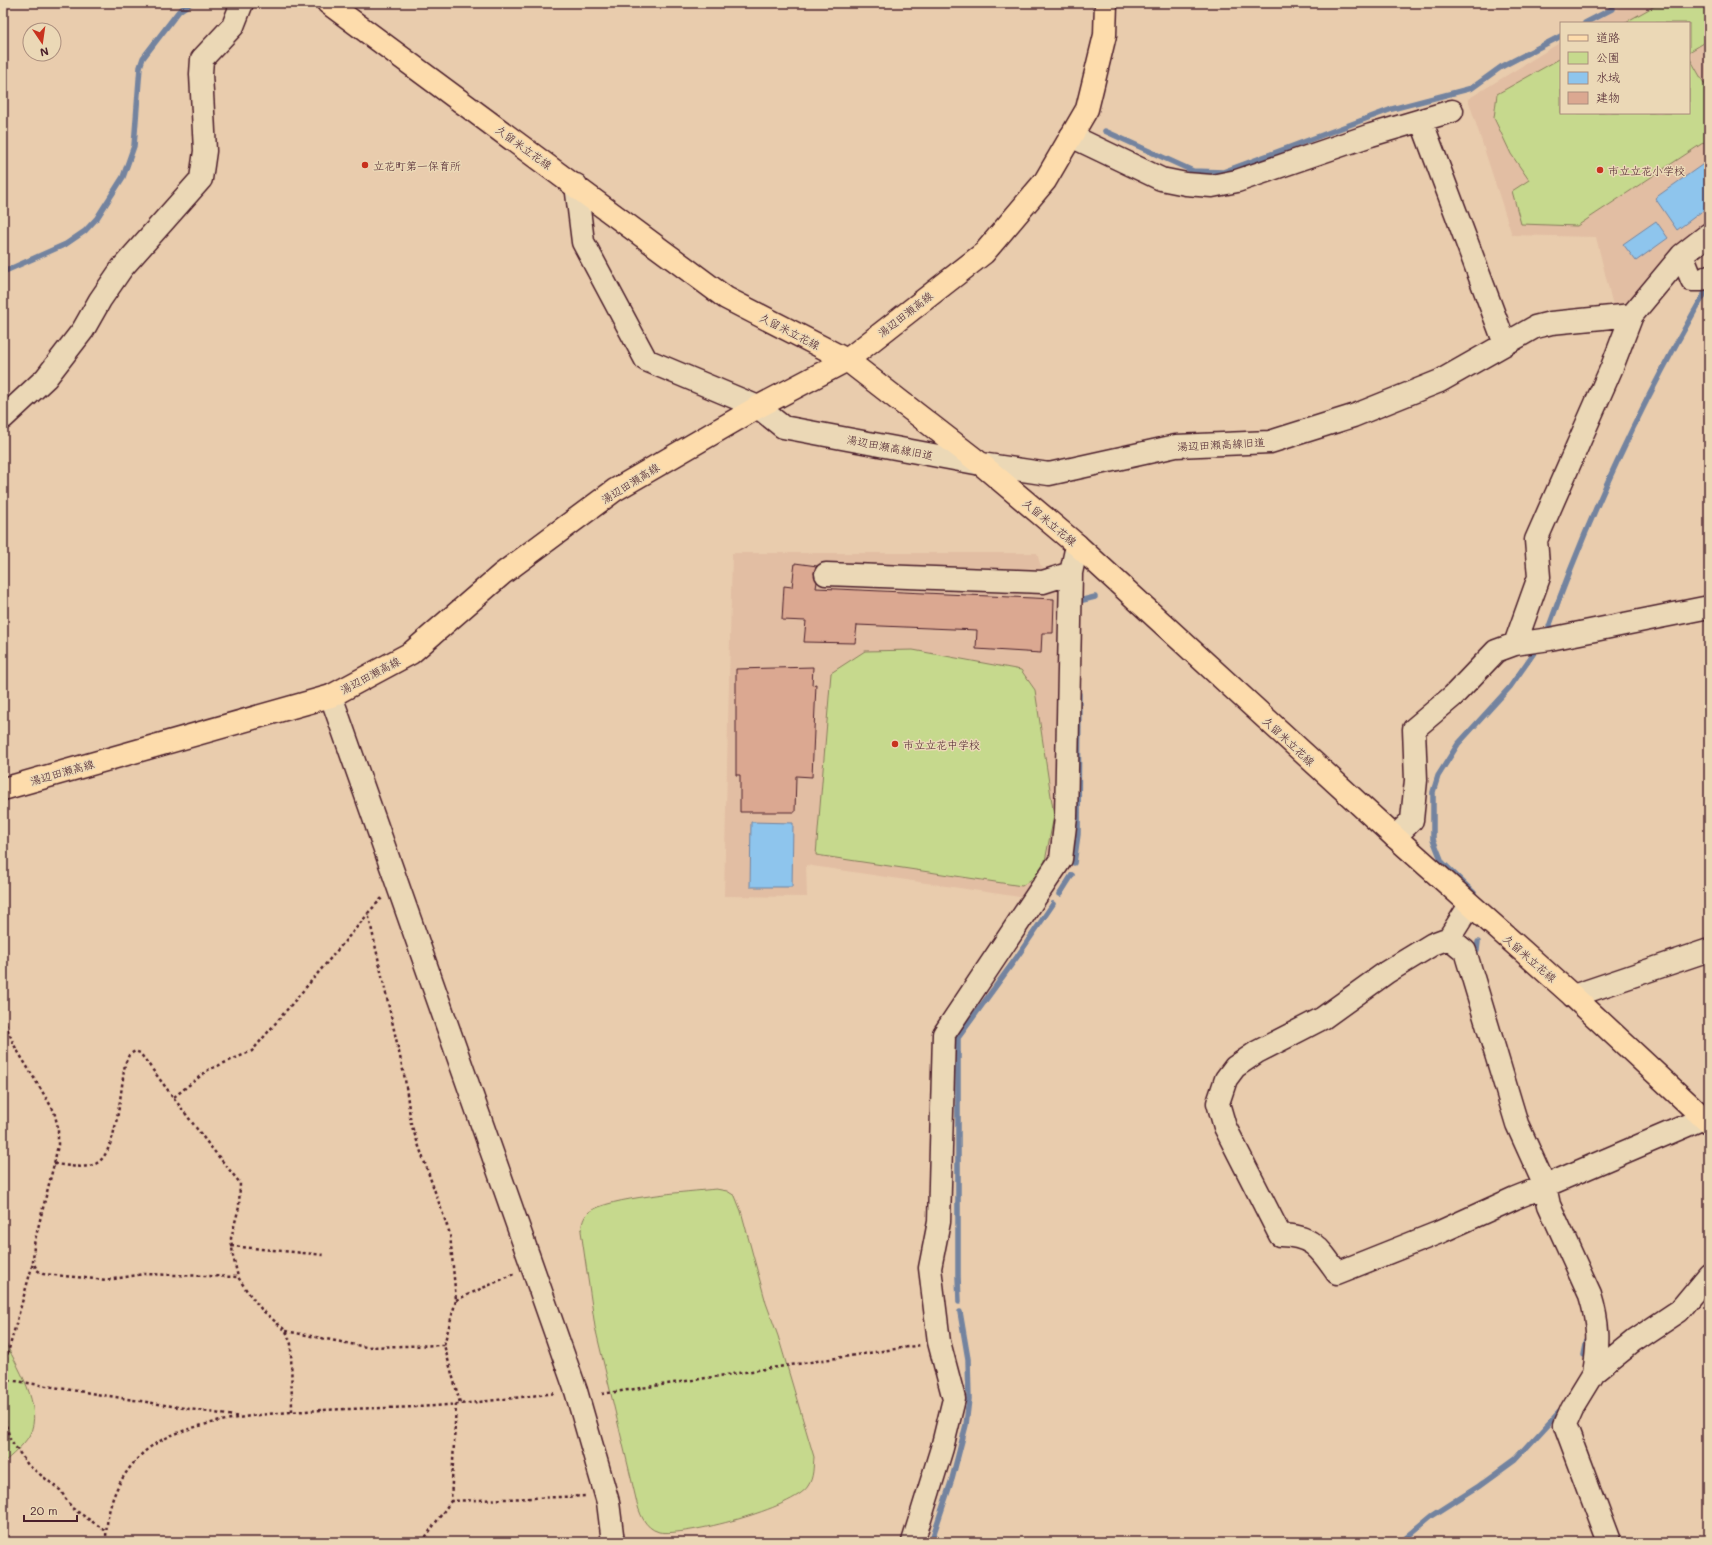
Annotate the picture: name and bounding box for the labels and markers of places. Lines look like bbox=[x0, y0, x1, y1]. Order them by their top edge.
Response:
place label: 立花町第一保育所 bbox=[373, 158, 461, 173]
marker: 立花町第一保育所 bbox=[360, 160, 370, 170]
place label: 市立立花小学校 bbox=[1608, 163, 1685, 178]
marker: 市立立花小学校 bbox=[1595, 165, 1605, 175]
place label: 市立立花中学校 bbox=[903, 737, 980, 752]
marker: 市立立花中学校 bbox=[890, 739, 900, 749]

